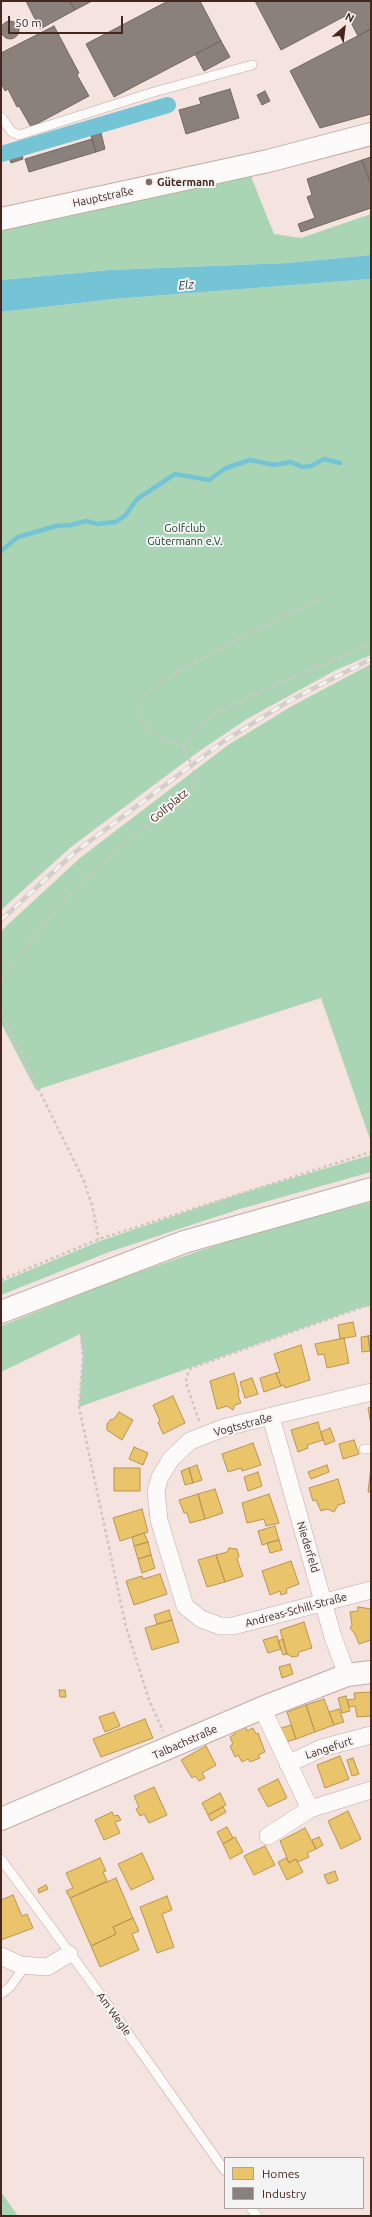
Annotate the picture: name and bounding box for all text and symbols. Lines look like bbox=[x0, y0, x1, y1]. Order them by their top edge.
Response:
scale bar bbox=[10, 8, 125, 34]
north arrow bbox=[324, 8, 364, 48]
text: N bbox=[343, 10, 356, 25]
text: 50 m bbox=[15, 16, 42, 29]
place label: Gütermann bbox=[157, 175, 215, 189]
marker: Gütermann bbox=[144, 177, 154, 187]
street label: Hauptstraße bbox=[71, 184, 135, 210]
water label: Elz bbox=[178, 277, 194, 293]
park label: Golfclub Gütermann e.V. bbox=[147, 521, 223, 547]
street label: Golfplatz bbox=[147, 786, 191, 826]
street label: Vogtsstraße bbox=[212, 1411, 274, 1439]
street label: Niederfeld bbox=[294, 1520, 322, 1574]
street label: Andreas-Schill-Straße bbox=[244, 1590, 348, 1630]
street label: Talbachstraße bbox=[151, 1722, 219, 1762]
street label: Langefurt bbox=[304, 1734, 354, 1762]
street label: Am Wegle bbox=[94, 1990, 134, 2038]
legend bbox=[224, 2157, 364, 2209]
text: Homes bbox=[262, 2167, 300, 2180]
text: Industry bbox=[262, 2187, 306, 2200]

